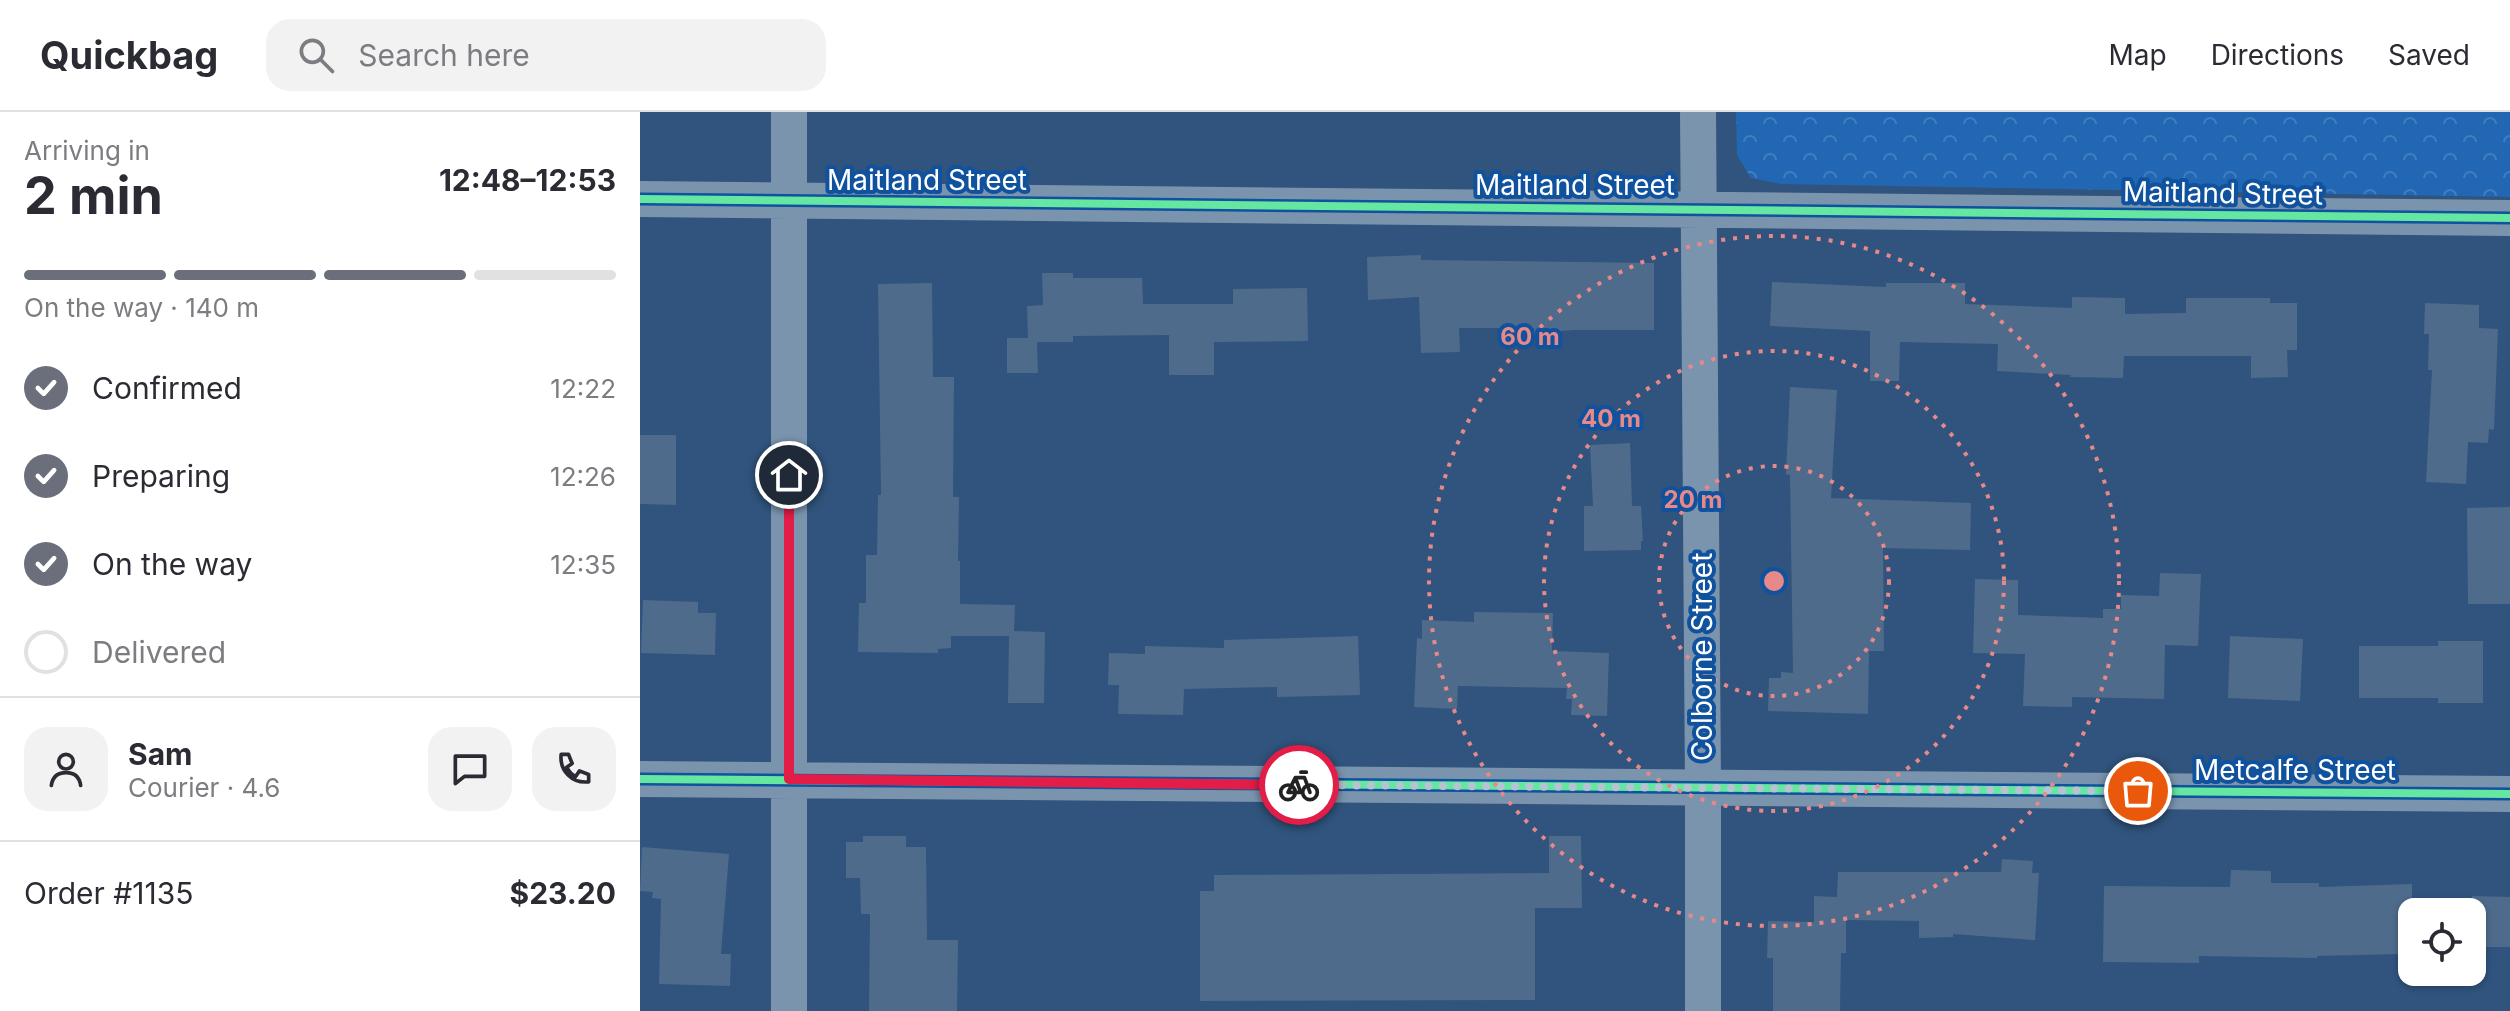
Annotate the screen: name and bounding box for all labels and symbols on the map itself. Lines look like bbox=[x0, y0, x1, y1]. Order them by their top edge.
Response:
street label: Maitland Street bbox=[827, 163, 1027, 197]
street label: Maitland Street bbox=[1475, 168, 1675, 202]
street label: Maitland Street bbox=[2123, 174, 2323, 212]
text: 60 m bbox=[1500, 322, 1560, 351]
text: 40 m bbox=[1581, 404, 1641, 433]
pin bbox=[755, 441, 823, 509]
text: 20 m bbox=[1664, 485, 1722, 514]
street label: Colborne Street bbox=[1685, 553, 1719, 761]
centre of rings bbox=[1760, 567, 1788, 595]
courier bbox=[1259, 745, 1339, 825]
street label: Metcalfe Street bbox=[2194, 753, 2396, 787]
pin bbox=[2104, 757, 2172, 825]

